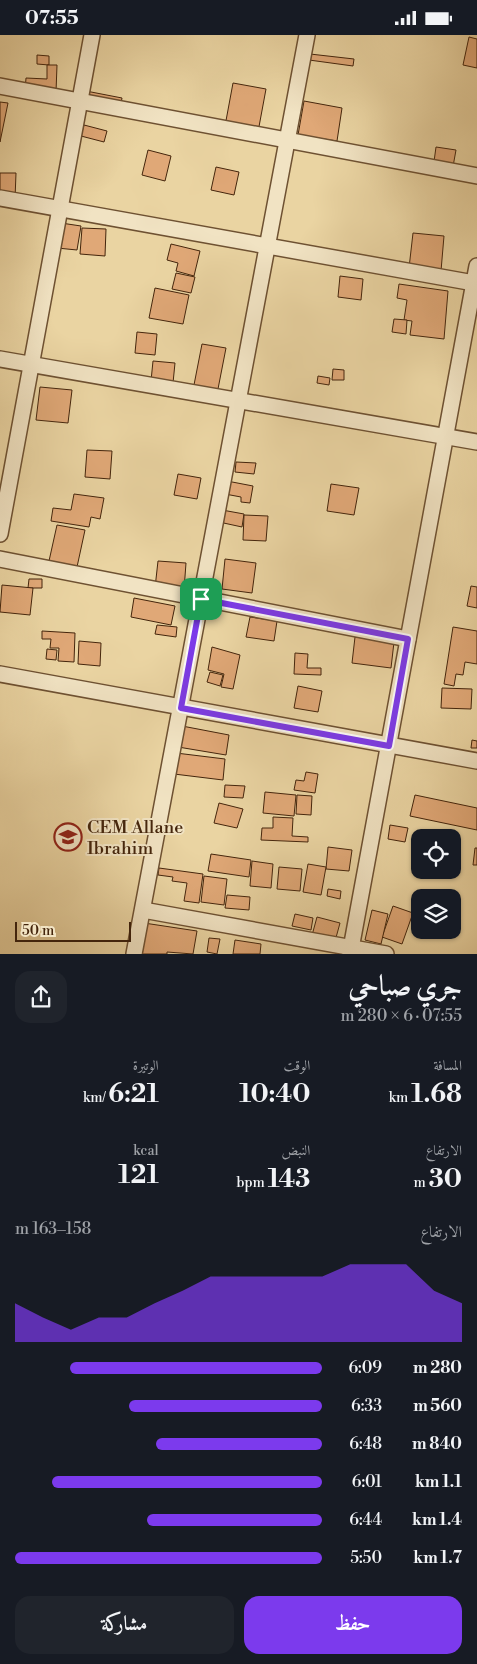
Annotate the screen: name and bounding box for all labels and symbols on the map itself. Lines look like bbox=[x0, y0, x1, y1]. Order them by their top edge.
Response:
pin bbox=[180, 578, 222, 620]
place label: CEM Allane Ibrahim bbox=[87, 816, 183, 860]
school or university icon: CEM Allane Ibrahim bbox=[53, 822, 83, 852]
scale bar bbox=[15, 919, 131, 942]

